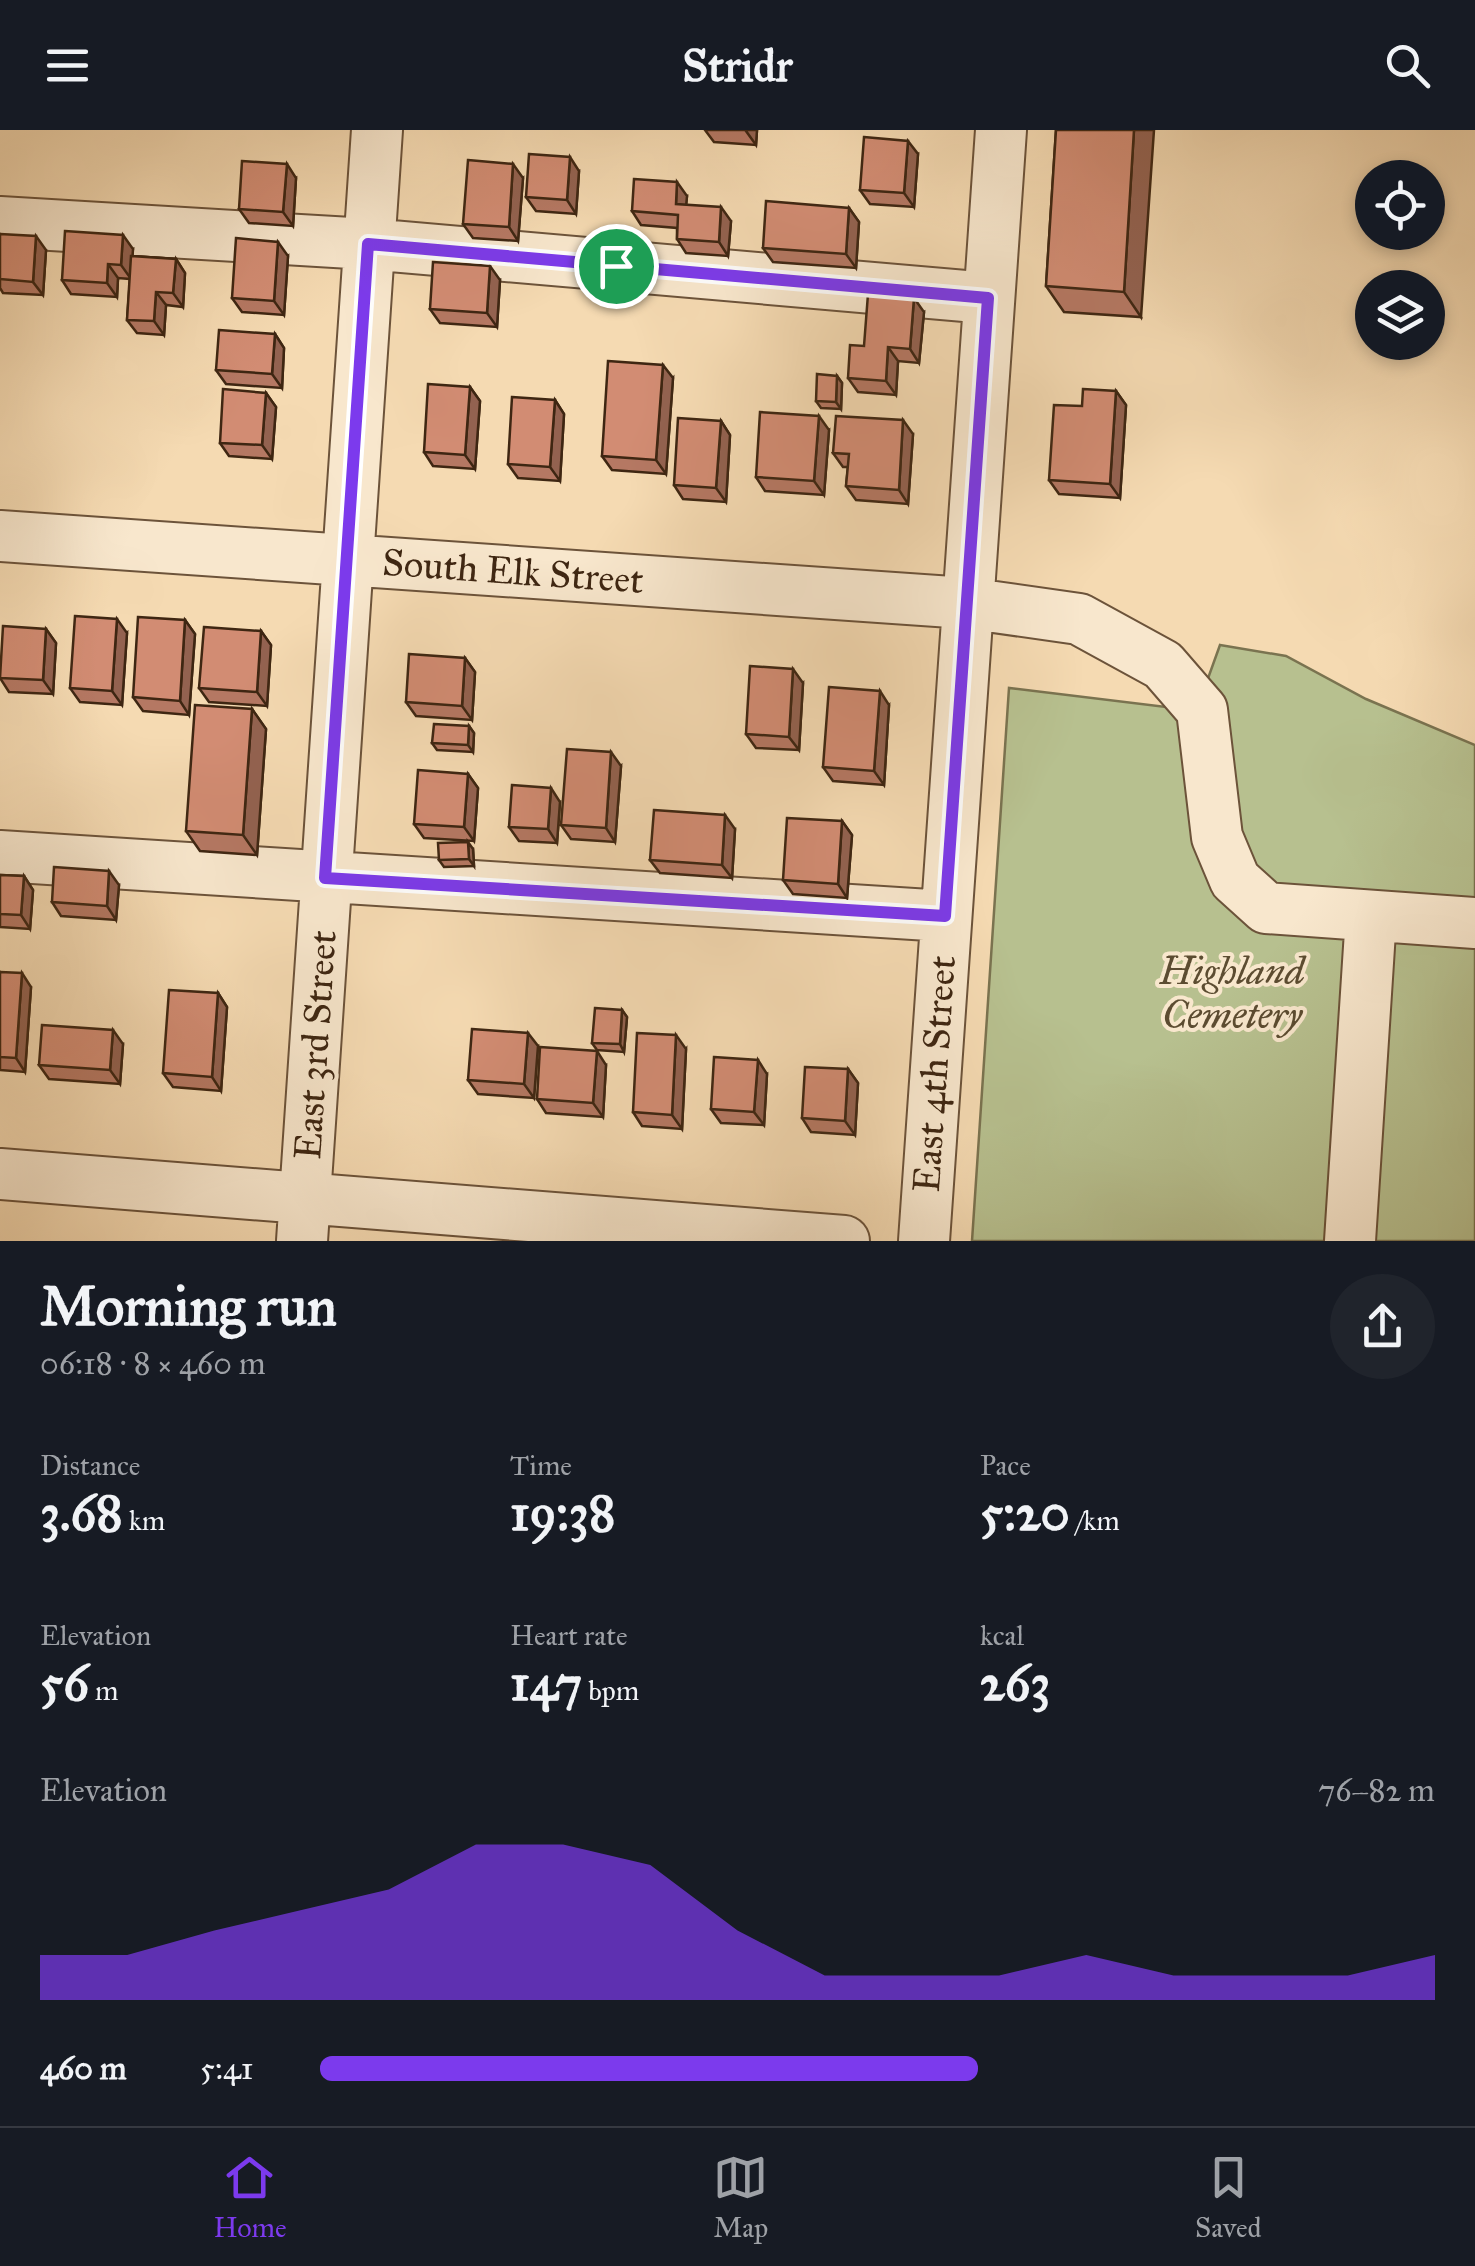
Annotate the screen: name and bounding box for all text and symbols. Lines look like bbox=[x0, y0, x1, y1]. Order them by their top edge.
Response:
icon: menu bbox=[40, 38, 95, 93]
text: Stridr bbox=[682, 38, 793, 93]
icon: search bbox=[1380, 38, 1435, 93]
map controls bbox=[1355, 160, 1445, 360]
button: locate bbox=[1355, 160, 1445, 250]
pin bbox=[574, 224, 659, 309]
icon: arrive bbox=[589, 239, 644, 294]
button: layers bbox=[1355, 270, 1445, 360]
street label: South Elk Street bbox=[381, 539, 645, 603]
street label: East 3rd Street bbox=[284, 929, 346, 1161]
park label: Highland Cemetery bbox=[1158, 948, 1307, 1038]
street label: East 4th Street bbox=[903, 954, 965, 1194]
text: Morning run bbox=[40, 1273, 337, 1340]
button: share bbox=[1330, 1274, 1435, 1379]
text: 06:18 · 8 × 460 m bbox=[40, 1344, 266, 1383]
text: Distance bbox=[40, 1448, 140, 1483]
text: Time bbox=[510, 1448, 572, 1483]
text: Pace bbox=[980, 1448, 1031, 1483]
text: 3.68 bbox=[40, 1483, 123, 1544]
text: 19:38 bbox=[510, 1483, 615, 1544]
text: 5:20 bbox=[980, 1483, 1070, 1544]
text: km bbox=[123, 1503, 165, 1538]
text: /km bbox=[1070, 1503, 1120, 1538]
text: Elevation bbox=[40, 1618, 151, 1653]
text: Heart rate bbox=[510, 1618, 628, 1653]
text: kcal bbox=[980, 1618, 1024, 1653]
text: 56 bbox=[40, 1653, 89, 1714]
text: 147 bbox=[510, 1653, 582, 1714]
text: 263 bbox=[980, 1653, 1050, 1714]
text: m bbox=[89, 1673, 118, 1708]
text: bpm bbox=[582, 1673, 639, 1708]
text: Elevation bbox=[40, 1771, 167, 1810]
text: 76–82 m bbox=[1318, 1771, 1435, 1810]
text: 460 m bbox=[40, 2049, 127, 2088]
text: 5:41 bbox=[200, 2049, 253, 2088]
tab: Home bbox=[213, 2150, 287, 2245]
tab: Map bbox=[713, 2150, 768, 2245]
tab: Saved bbox=[1195, 2150, 1262, 2245]

